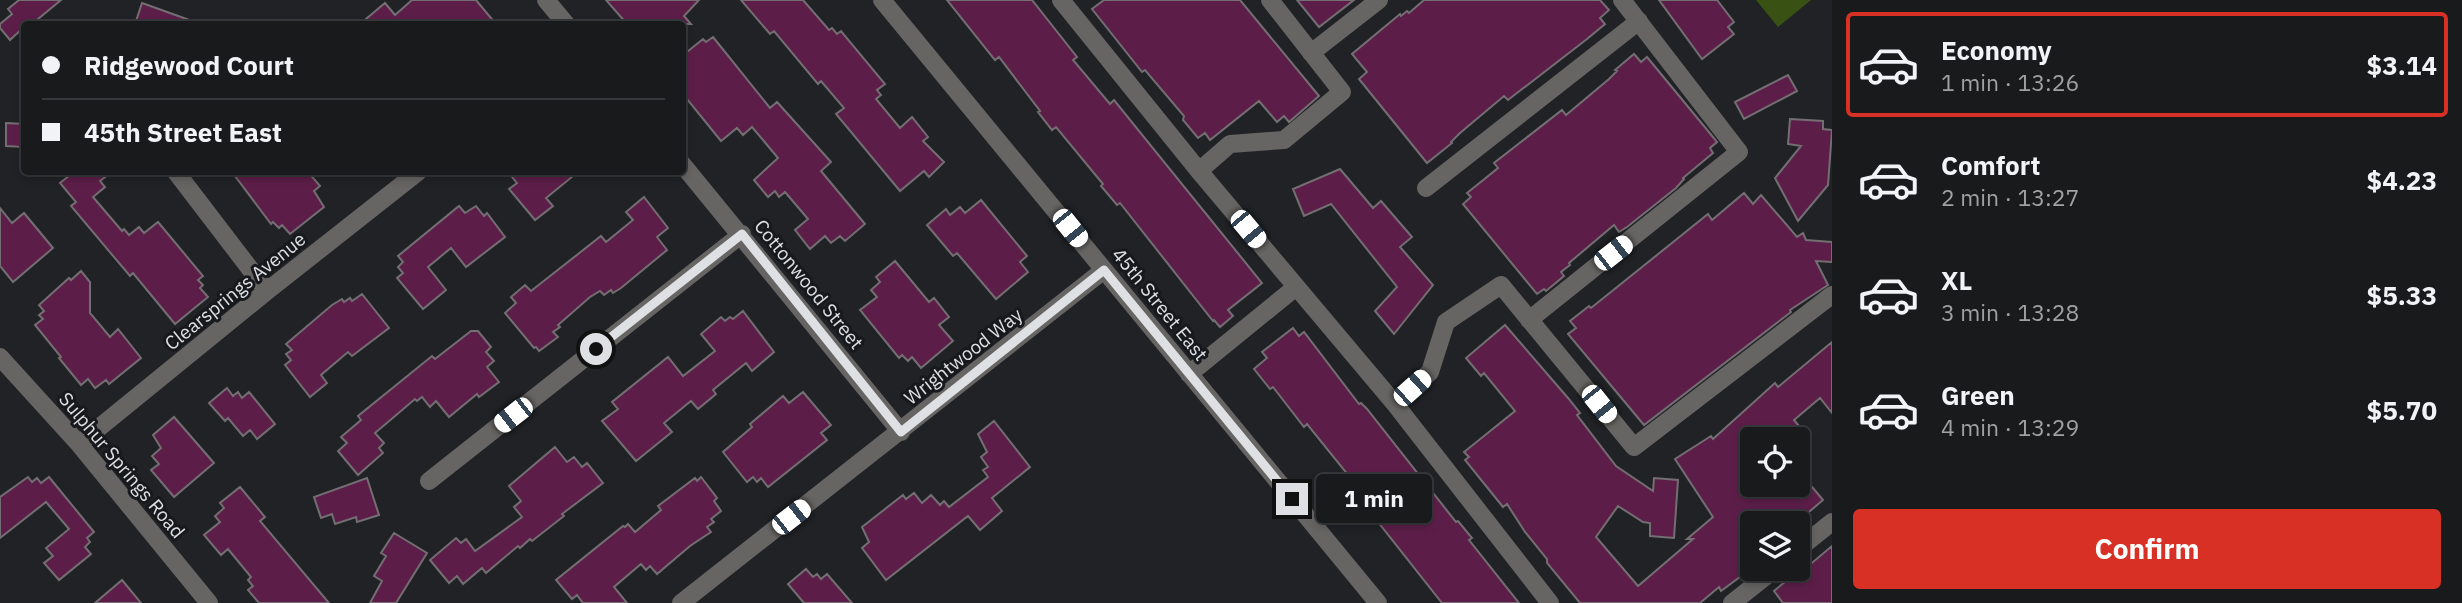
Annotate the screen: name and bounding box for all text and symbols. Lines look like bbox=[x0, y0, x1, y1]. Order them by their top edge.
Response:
icon: car bbox=[1857, 33, 1920, 96]
text: Economy bbox=[1941, 33, 2052, 67]
text: Ridgewood Court bbox=[84, 48, 294, 82]
text: $3.14 bbox=[2367, 48, 2437, 82]
text: 1 min · 13:26 bbox=[1941, 67, 2079, 97]
text: 45th Street East bbox=[84, 115, 282, 149]
icon: car bbox=[1857, 148, 1920, 211]
text: Comfort bbox=[1941, 148, 2040, 182]
text: $4.23 bbox=[2367, 163, 2437, 197]
text: 2 min · 13:27 bbox=[1941, 182, 2079, 212]
car bbox=[1049, 205, 1092, 251]
car bbox=[1227, 206, 1270, 252]
street label: Cottonwood Street bbox=[749, 214, 869, 354]
street label: Clearsprings Avenue bbox=[160, 227, 310, 355]
car bbox=[1590, 232, 1637, 274]
street label: 45th Street East bbox=[1107, 243, 1213, 365]
icon: car bbox=[1857, 263, 1920, 326]
text: XL bbox=[1941, 263, 1972, 297]
text: $5.33 bbox=[2367, 278, 2437, 312]
text: 3 min · 13:28 bbox=[1941, 297, 2079, 327]
street label: Wrightwood Way bbox=[899, 302, 1027, 410]
route start bbox=[580, 333, 612, 365]
car bbox=[1390, 366, 1435, 410]
icon: car bbox=[1857, 378, 1920, 441]
text: Green bbox=[1941, 378, 2015, 412]
car bbox=[1578, 381, 1621, 427]
street label: Sulphur Springs Road bbox=[54, 387, 190, 543]
text: $5.70 bbox=[2367, 393, 2437, 427]
car bbox=[490, 394, 537, 436]
text: 4 min · 13:29 bbox=[1941, 412, 2079, 442]
map controls bbox=[1740, 427, 1810, 581]
button: locate bbox=[1740, 427, 1810, 497]
callout: 1 min bbox=[1316, 475, 1432, 524]
route end bbox=[1276, 483, 1308, 515]
text: 1 min bbox=[1344, 483, 1404, 513]
car bbox=[768, 496, 815, 538]
button: Confirm bbox=[1853, 509, 2441, 589]
button: layers bbox=[1740, 511, 1810, 581]

